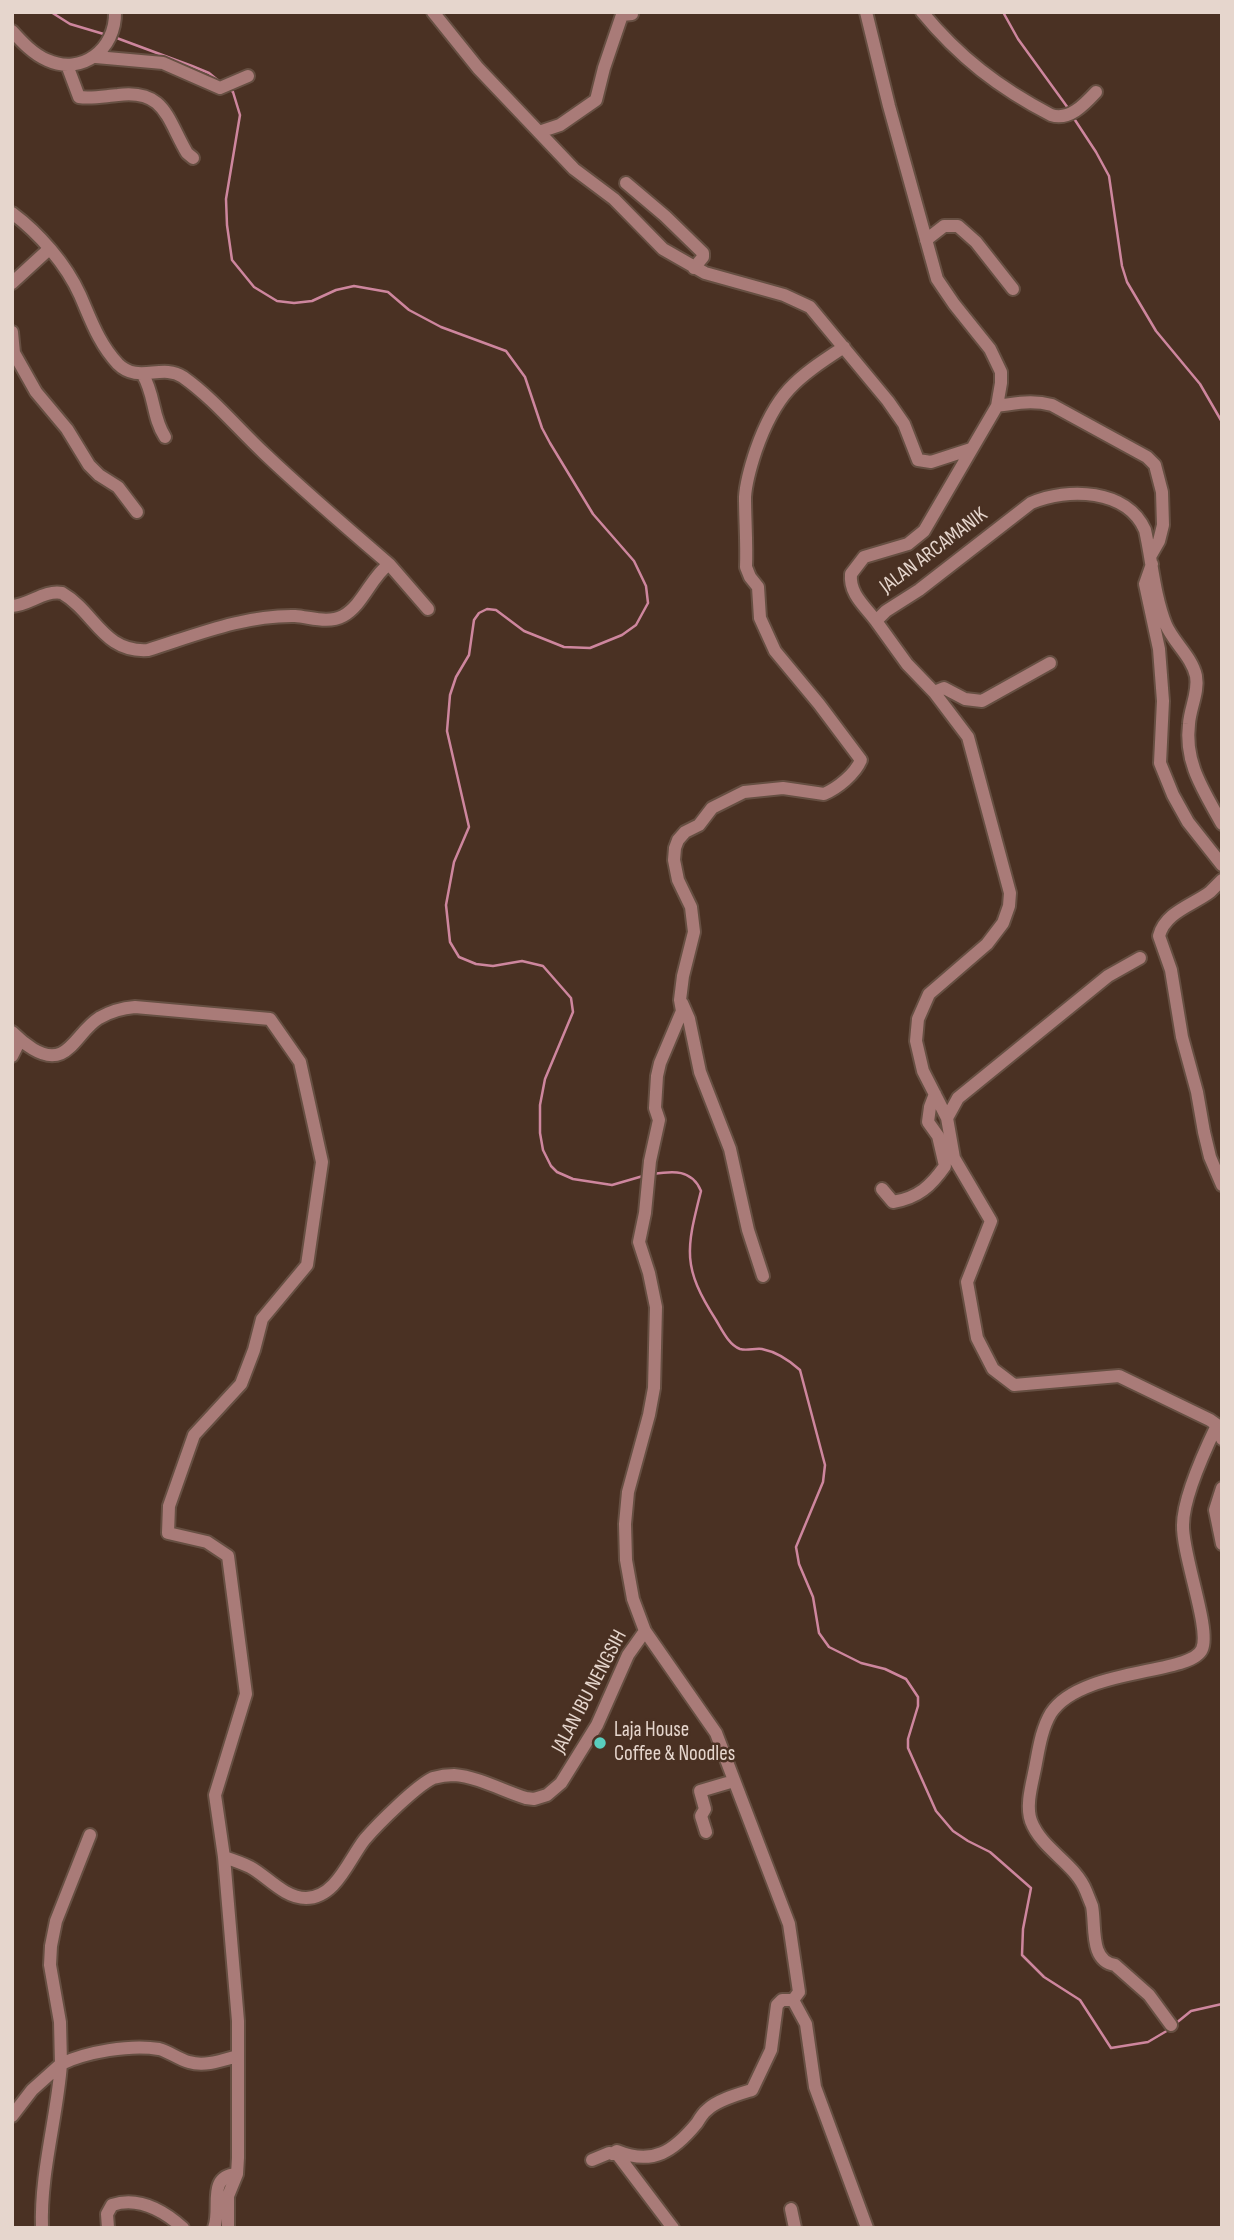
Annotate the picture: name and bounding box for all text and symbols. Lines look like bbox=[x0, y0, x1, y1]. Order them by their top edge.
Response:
street label: JALAN ARCAMANIK bbox=[875, 502, 993, 600]
street label: JALAN IBU NENGSIH bbox=[547, 1626, 633, 1758]
place label: Laja House Coffee & Noodles bbox=[614, 1718, 735, 1768]
marker: Laja House Coffee & Noodles bbox=[592, 1735, 608, 1751]

